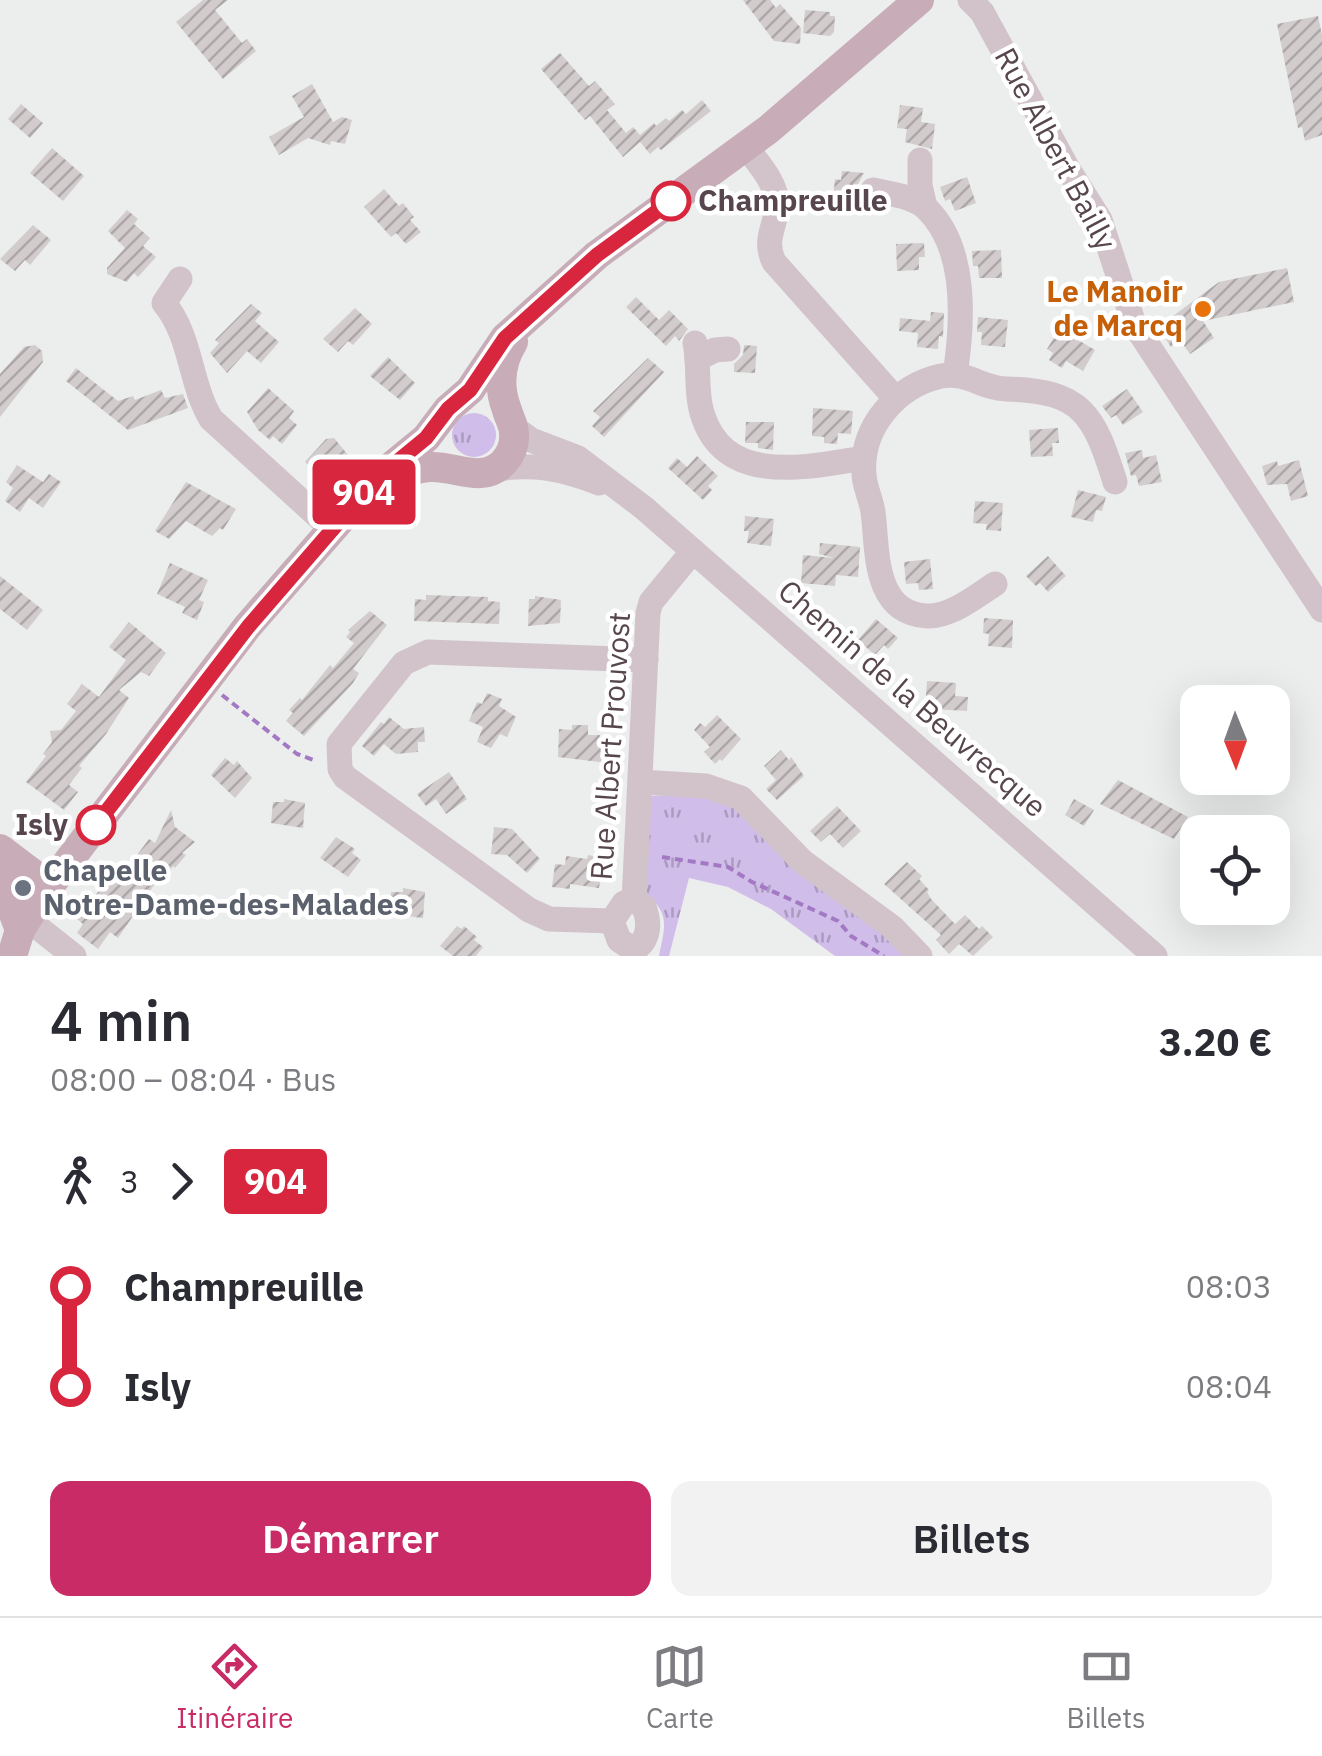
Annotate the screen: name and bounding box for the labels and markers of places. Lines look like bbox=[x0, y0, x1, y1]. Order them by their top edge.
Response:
place label: Champreuille bbox=[698, 180, 888, 219]
marker: Champreuille bbox=[652, 182, 690, 220]
place label: Le Manoir de Marcq bbox=[1046, 271, 1183, 344]
marker: Le Manoir de Marcq bbox=[1192, 298, 1214, 320]
place label: Isly bbox=[15, 804, 68, 843]
marker: Isly bbox=[77, 806, 115, 844]
place label: Chapelle Notre-Dame-des-Malades bbox=[43, 850, 409, 923]
marker: Chapelle Notre-Dame-des-Malades bbox=[12, 877, 34, 899]

